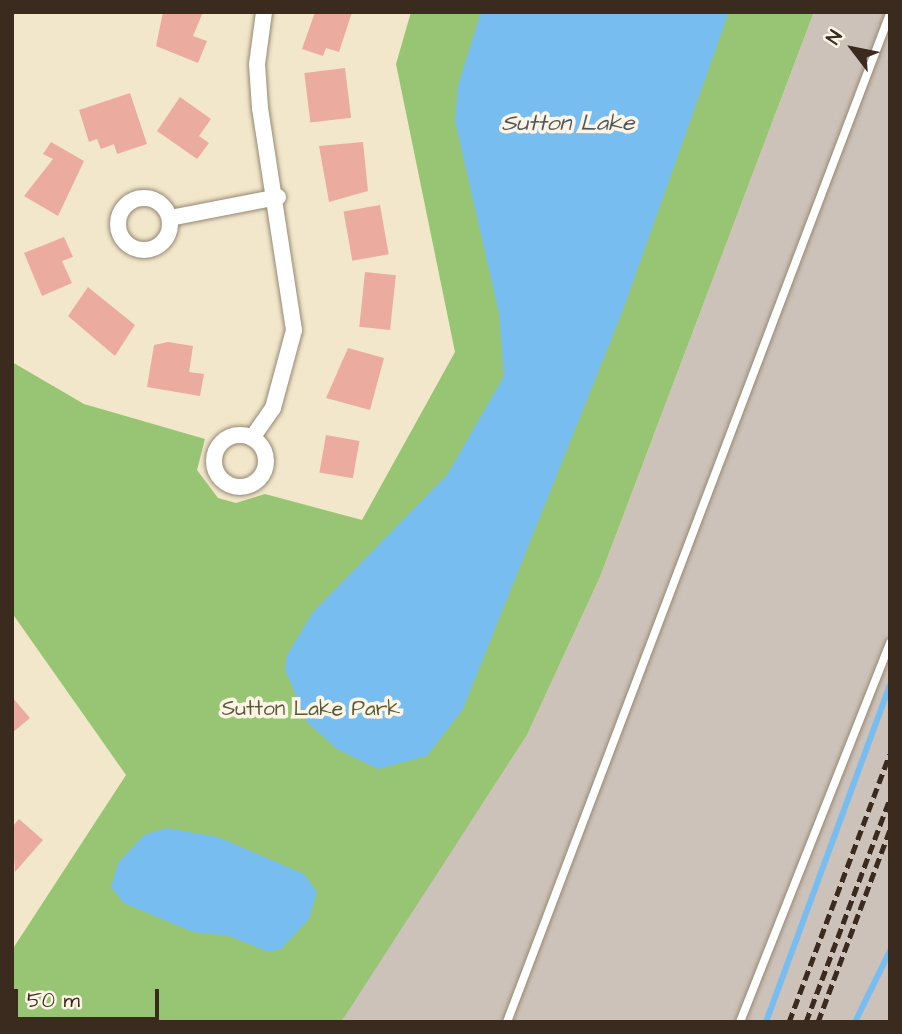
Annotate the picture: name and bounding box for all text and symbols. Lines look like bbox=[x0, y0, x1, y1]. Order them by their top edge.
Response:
north arrow bbox=[818, 14, 888, 84]
text: N bbox=[820, 25, 849, 50]
water label: Sutton Lake bbox=[502, 109, 634, 137]
park label: Sutton Lake Park bbox=[222, 696, 400, 722]
scale bar bbox=[18, 974, 163, 1018]
text: 50 m bbox=[27, 986, 80, 1015]

